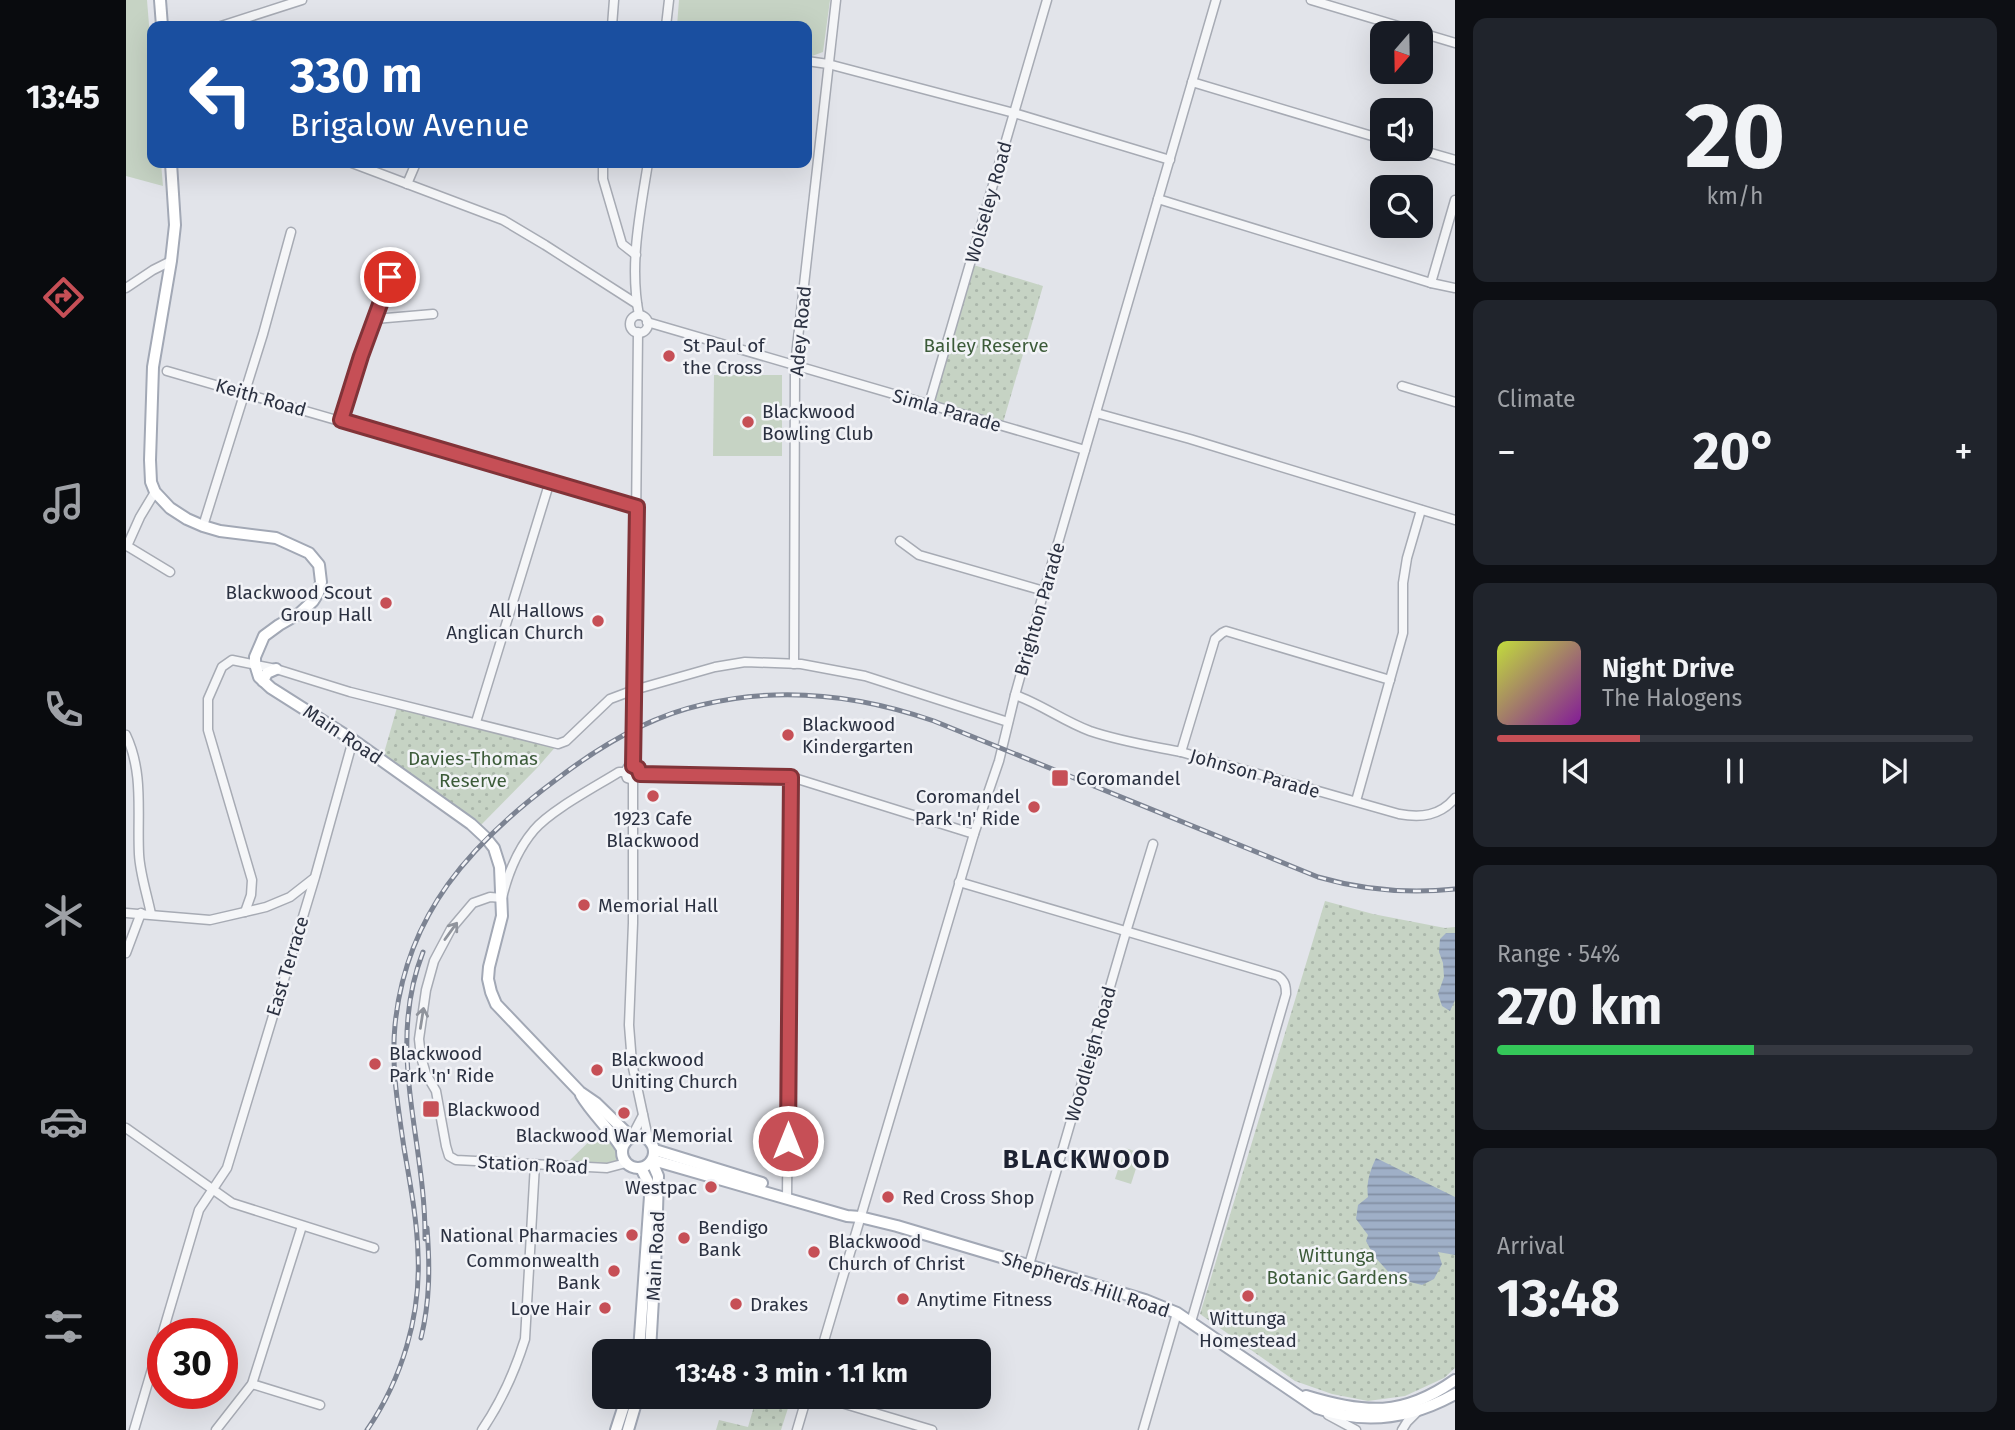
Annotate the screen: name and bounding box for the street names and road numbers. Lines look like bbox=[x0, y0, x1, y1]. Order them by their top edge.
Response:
street label: Wolseley Road bbox=[960, 139, 1017, 266]
street label: Adey Road bbox=[785, 285, 816, 377]
street label: Keith Road bbox=[213, 374, 309, 421]
street label: Simla Parade bbox=[890, 384, 1004, 437]
street label: Brighton Parade bbox=[1009, 540, 1070, 679]
street label: Main Road bbox=[299, 700, 387, 769]
street label: Johnson Parade bbox=[1187, 744, 1323, 803]
street label: East Terrace bbox=[261, 913, 314, 1019]
street label: Woodleigh Road bbox=[1060, 984, 1121, 1125]
street label: Station Road bbox=[477, 1150, 589, 1179]
street label: Main Road bbox=[642, 1210, 669, 1302]
street label: Shepherds Hill Road bbox=[999, 1247, 1173, 1322]

